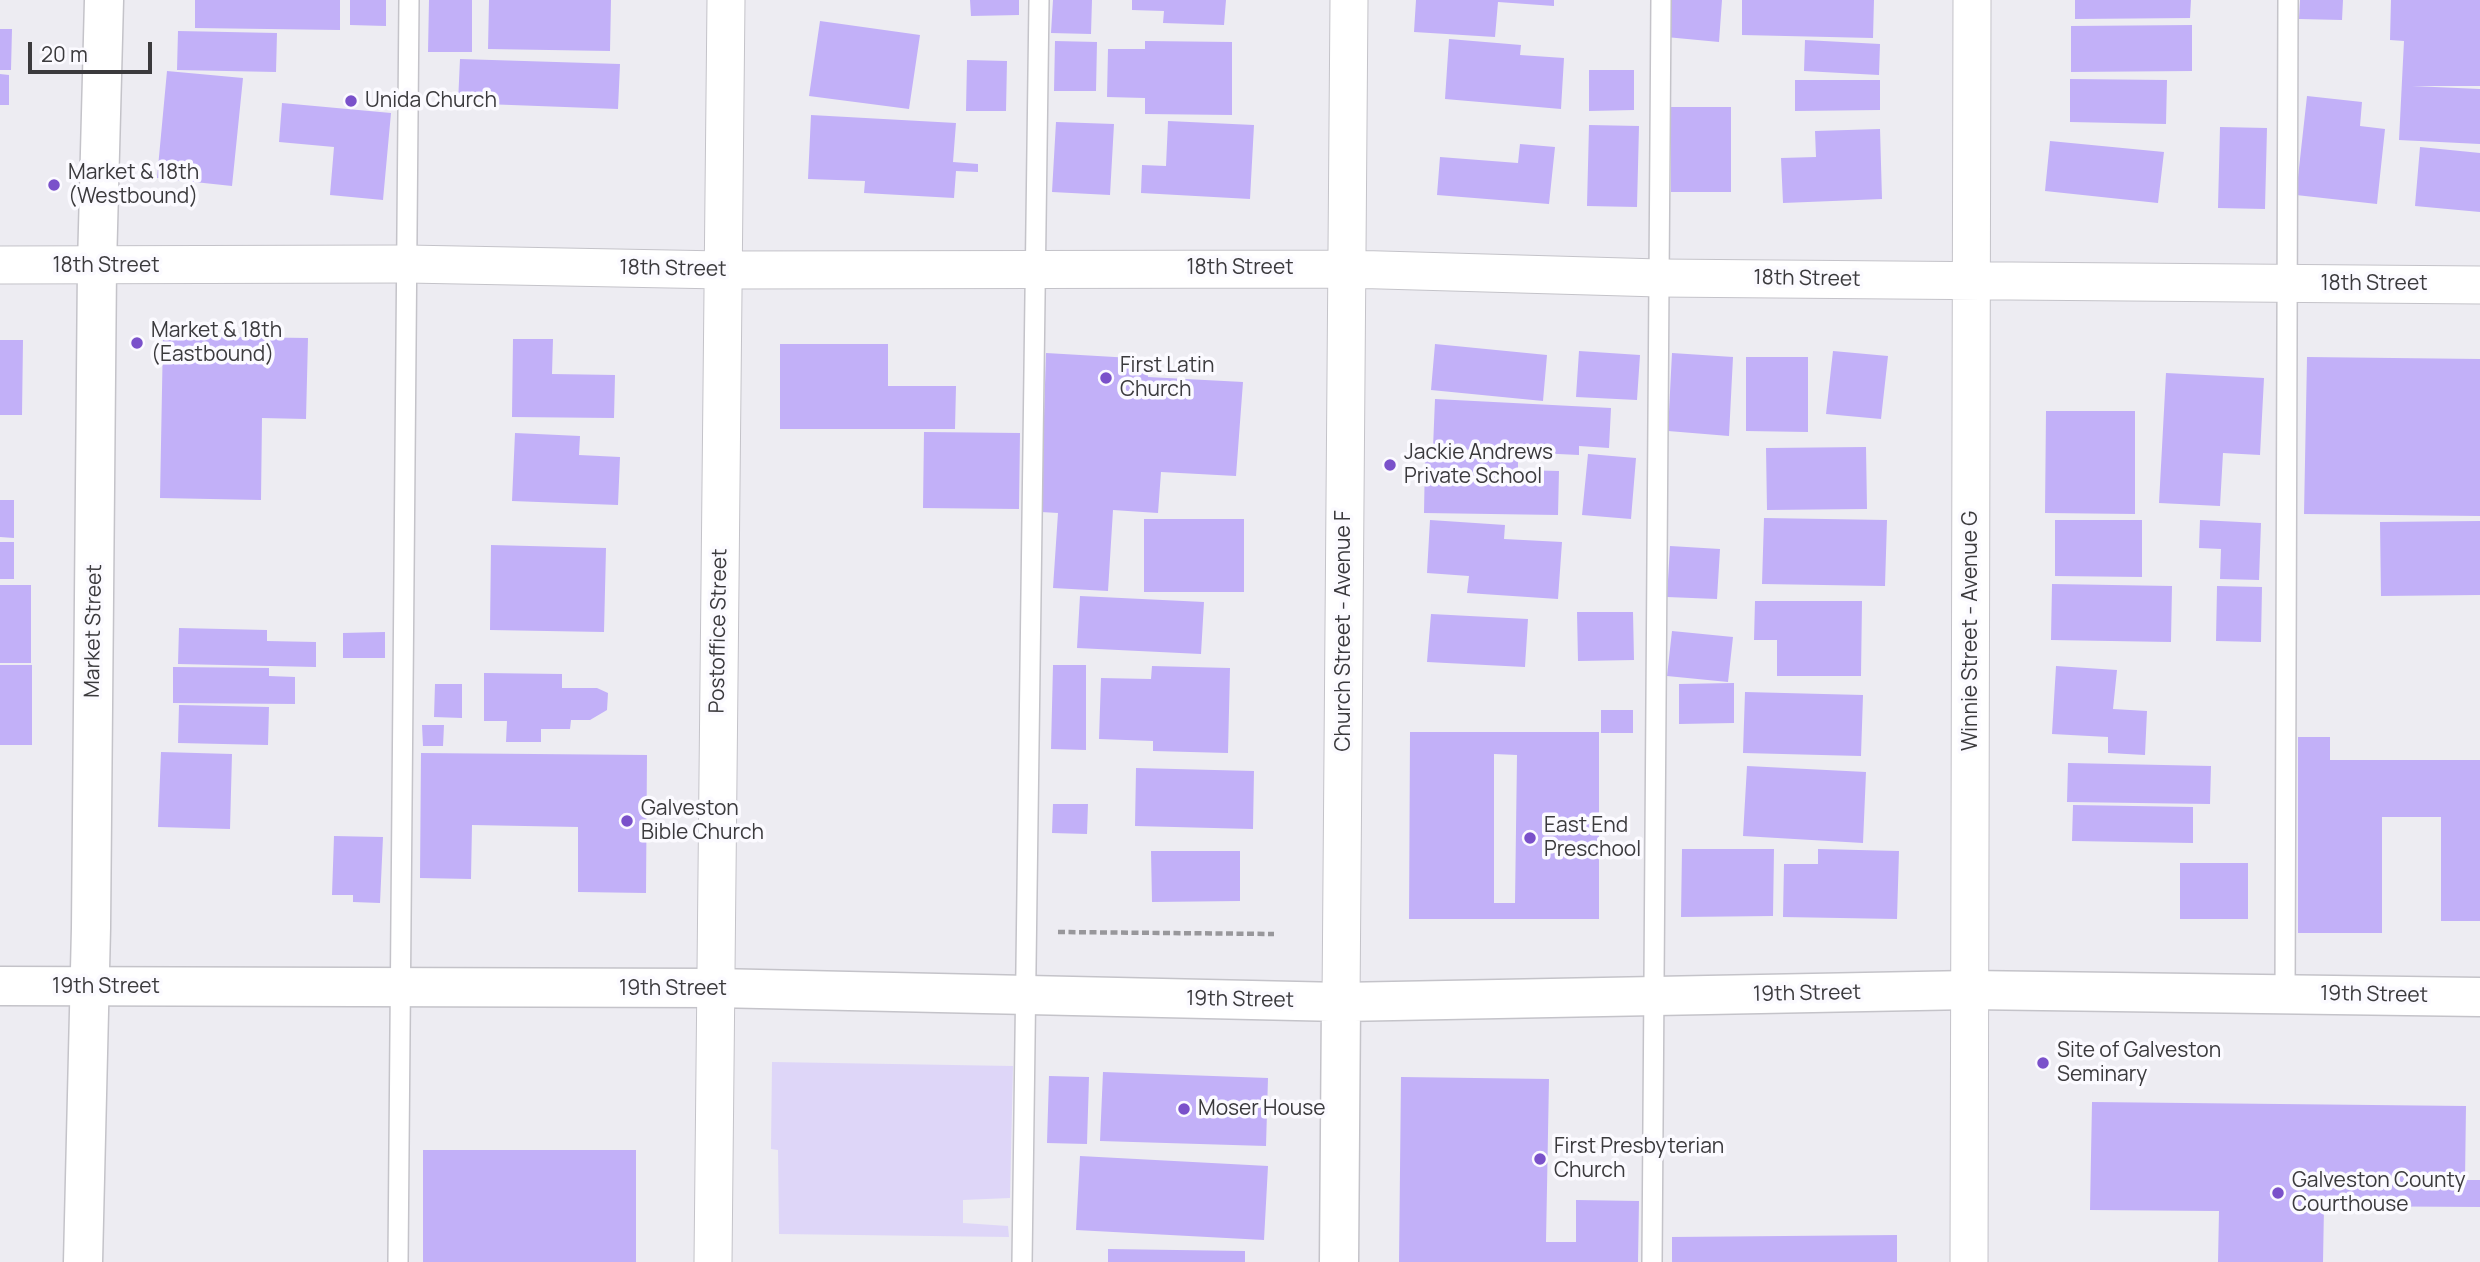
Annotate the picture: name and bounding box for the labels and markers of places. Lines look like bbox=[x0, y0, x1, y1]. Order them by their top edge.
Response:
place label: Unida Church bbox=[365, 88, 497, 114]
marker: Unida Church bbox=[343, 93, 359, 109]
place label: Market & 18th (Westbound) bbox=[68, 160, 199, 210]
marker: Market & 18th (Westbound) bbox=[46, 177, 62, 193]
place label: Market & 18th (Eastbound) bbox=[151, 318, 282, 368]
marker: Market & 18th (Eastbound) bbox=[129, 335, 145, 351]
place label: First Latin Church bbox=[1120, 353, 1214, 403]
marker: First Latin Church bbox=[1098, 370, 1114, 386]
place label: Jackie Andrews Private School bbox=[1404, 440, 1553, 490]
marker: Jackie Andrews Private School bbox=[1382, 457, 1398, 473]
place label: Galveston Bible Church bbox=[641, 796, 764, 846]
marker: Galveston Bible Church bbox=[619, 813, 635, 829]
place label: East End Preschool bbox=[1544, 813, 1641, 863]
marker: East End Preschool bbox=[1522, 830, 1538, 846]
place label: Site of Galveston Seminary bbox=[2057, 1038, 2221, 1088]
marker: Site of Galveston Seminary bbox=[2035, 1055, 2051, 1071]
place label: Moser House bbox=[1198, 1096, 1326, 1122]
marker: Moser House bbox=[1176, 1101, 1192, 1117]
place label: First Presbyterian Church bbox=[1554, 1134, 1724, 1184]
marker: First Presbyterian Church bbox=[1532, 1151, 1548, 1167]
place label: Galveston County Courthouse bbox=[2292, 1168, 2466, 1218]
marker: Galveston County Courthouse bbox=[2270, 1185, 2286, 1201]

